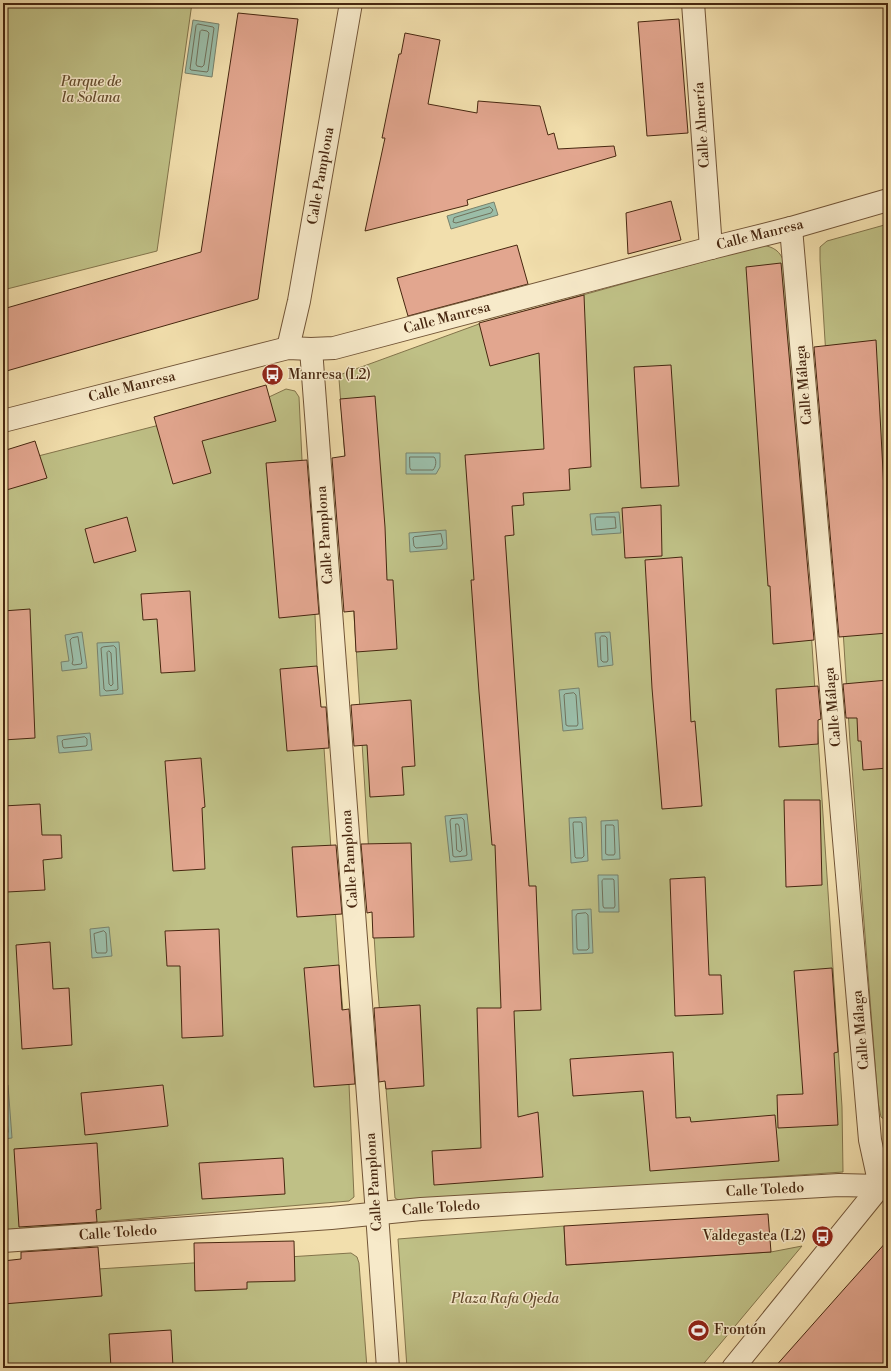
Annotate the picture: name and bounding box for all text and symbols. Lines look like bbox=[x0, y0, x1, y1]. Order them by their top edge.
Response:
park label: Parque de la Solana bbox=[60, 73, 122, 107]
street label: Calle Almería bbox=[690, 81, 714, 169]
street label: Calle Pamplona bbox=[304, 125, 339, 226]
street label: Calle Manresa bbox=[715, 215, 806, 254]
street label: Calle Manresa bbox=[402, 298, 493, 338]
street label: Calle Málaga bbox=[791, 343, 816, 426]
bus stop icon: Manresa (L2) bbox=[259, 362, 285, 388]
place label: Manresa (L2) bbox=[288, 366, 371, 384]
street label: Calle Manresa bbox=[87, 367, 178, 406]
street label: Calle Pamplona bbox=[313, 484, 337, 585]
street label: Calle Málaga bbox=[820, 665, 845, 748]
street label: Calle Pamplona bbox=[338, 808, 362, 909]
street label: Calle Málaga bbox=[848, 988, 873, 1071]
street label: Calle Pamplona bbox=[362, 1131, 386, 1232]
street label: Calle Toledo bbox=[725, 1179, 805, 1201]
street label: Calle Toledo bbox=[401, 1196, 481, 1220]
street label: Calle Toledo bbox=[78, 1221, 158, 1245]
bus stop icon: Valdegastea (L2) bbox=[809, 1223, 835, 1249]
place label: Valdegastea (L2) bbox=[702, 1227, 806, 1245]
park label: Plaza Rafa Ojeda bbox=[450, 1290, 559, 1308]
sports icon: Frontón bbox=[686, 1317, 712, 1343]
place label: Frontón bbox=[714, 1321, 767, 1339]

